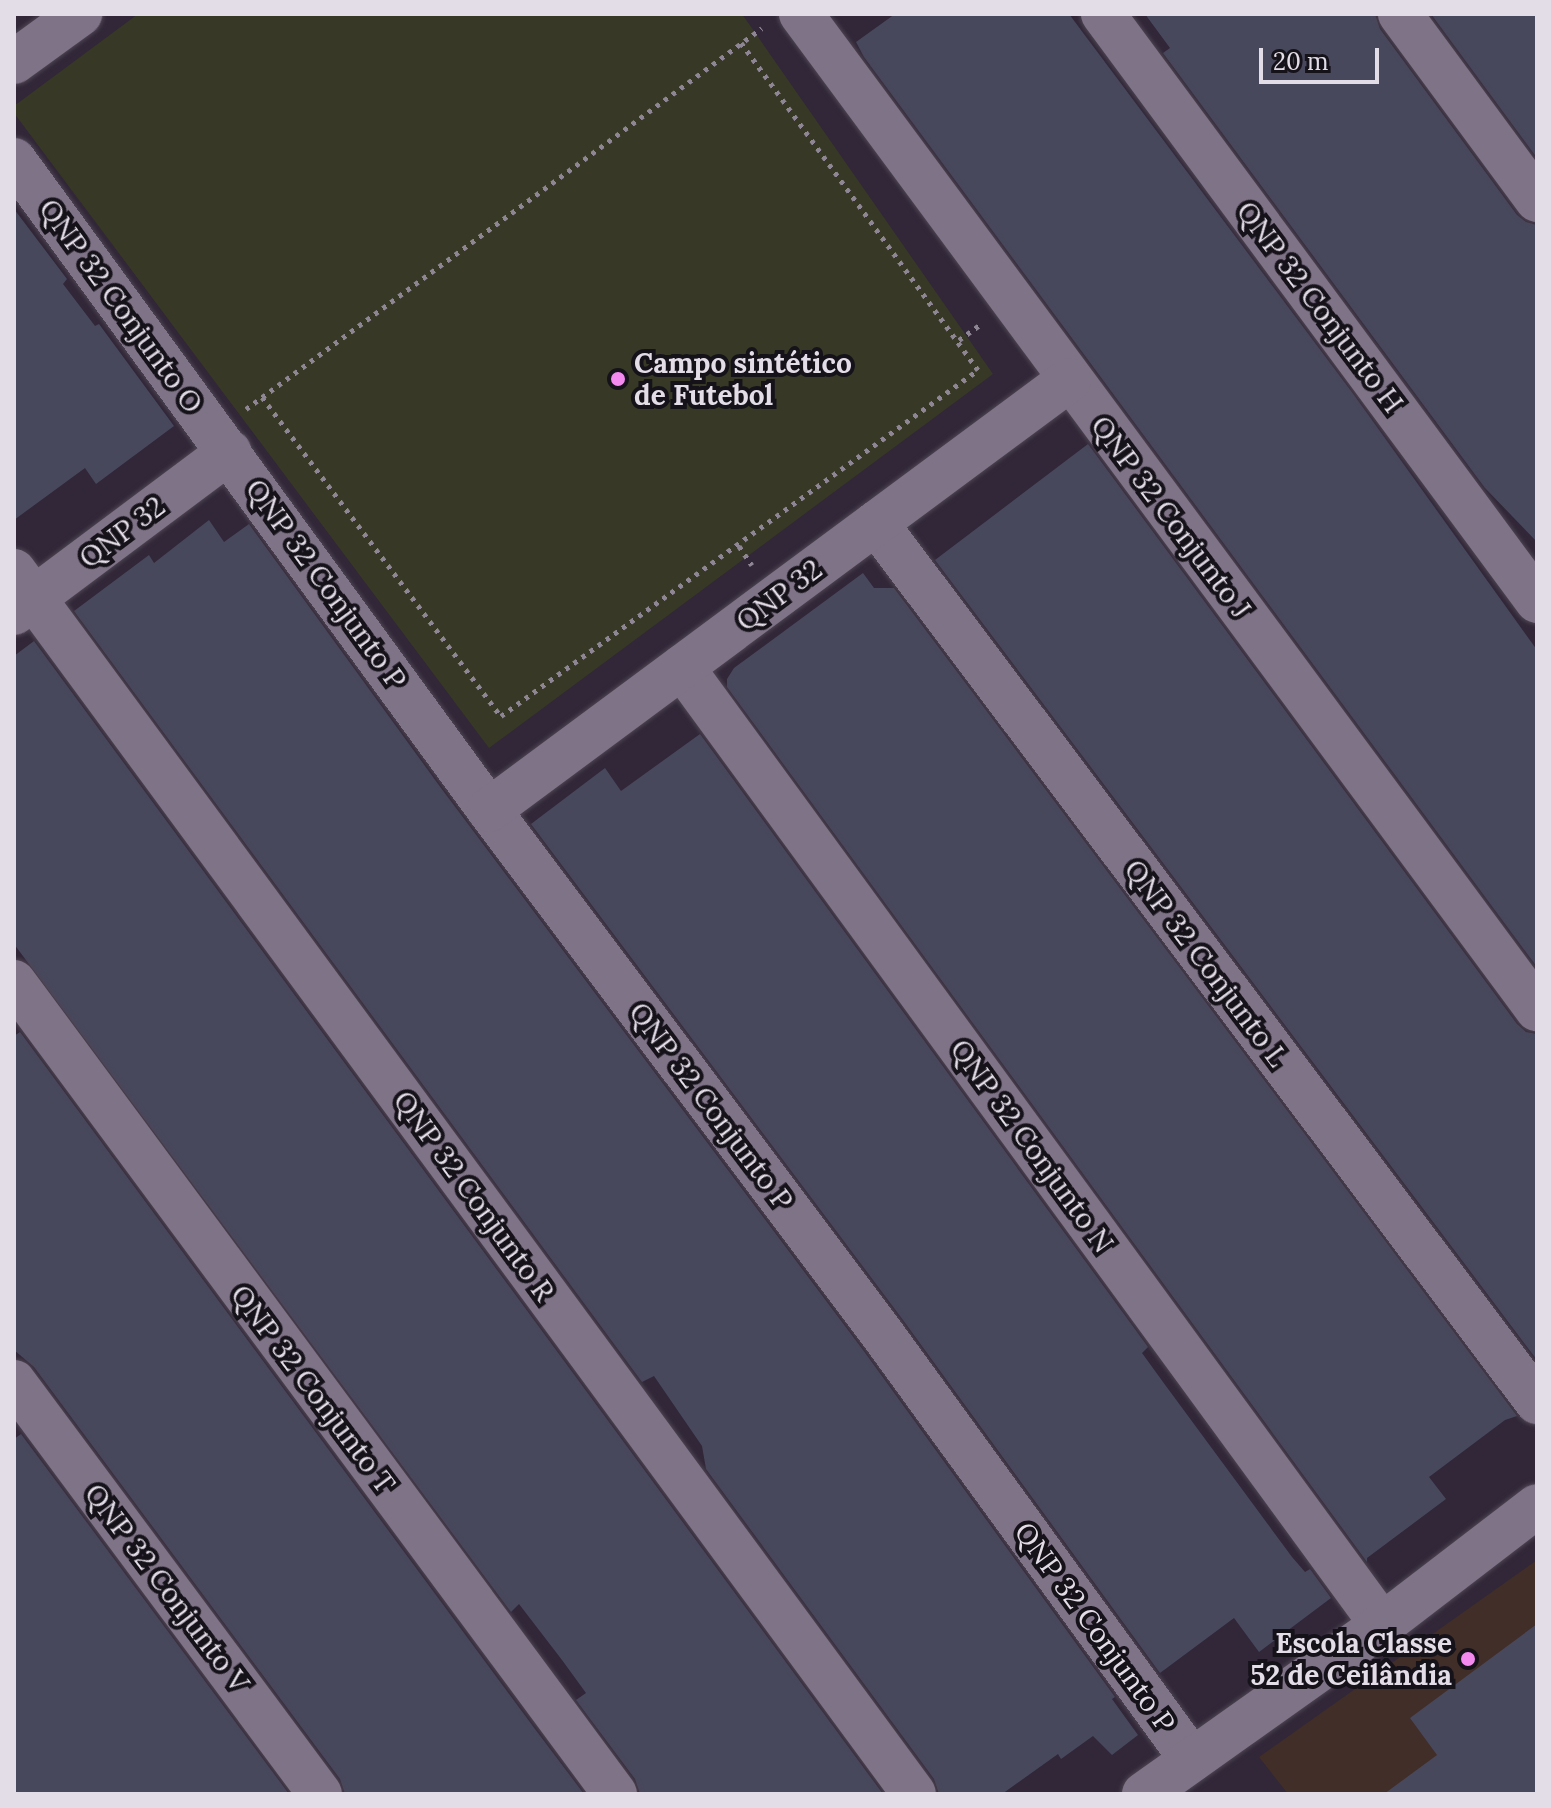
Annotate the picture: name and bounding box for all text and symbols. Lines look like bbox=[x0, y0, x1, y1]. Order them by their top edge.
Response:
scale bar bbox=[1263, 32, 1383, 82]
text: 20 m bbox=[1273, 46, 1329, 77]
street label: QNP 32 Conjunto O bbox=[32, 193, 210, 419]
street label: QNP 32 Conjunto H bbox=[1230, 195, 1410, 419]
place label: Campo sintético de Futebol bbox=[634, 346, 852, 412]
marker: Campo sintético de Futebol bbox=[609, 370, 627, 388]
street label: QNP 32 Conjunto J bbox=[1084, 409, 1258, 625]
street label: QNP 32 Conjunto P bbox=[239, 473, 413, 695]
street label: QNP 32 bbox=[73, 489, 171, 575]
street label: QNP 32 bbox=[730, 552, 828, 638]
street label: QNP 32 Conjunto L bbox=[1117, 853, 1295, 1073]
street label: QNP 32 Conjunto P bbox=[622, 996, 800, 1216]
street label: QNP 32 Conjunto N bbox=[943, 1033, 1121, 1259]
street label: QNP 32 Conjunto R bbox=[387, 1084, 561, 1308]
street label: QNP 32 Conjunto T bbox=[224, 1278, 402, 1500]
street label: QNP 32 Conjunto V bbox=[78, 1477, 256, 1699]
street label: QNP 32 Conjunto P bbox=[1008, 1516, 1182, 1738]
place label: Escola Classe 52 de Ceilândia bbox=[1250, 1626, 1452, 1692]
marker: Escola Classe 52 de Ceilândia bbox=[1459, 1650, 1477, 1668]

